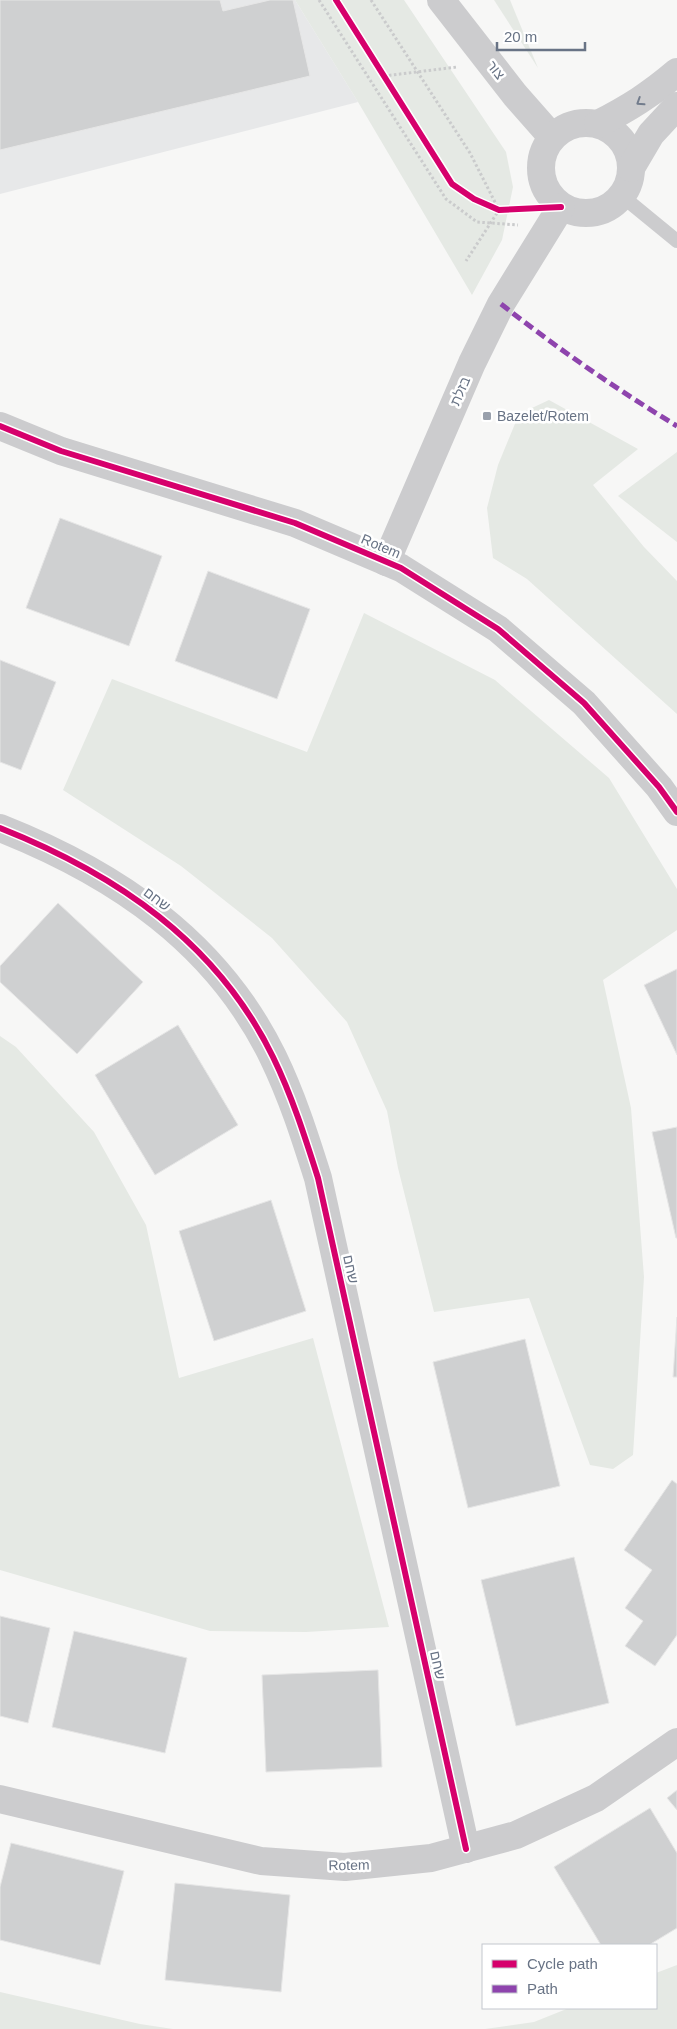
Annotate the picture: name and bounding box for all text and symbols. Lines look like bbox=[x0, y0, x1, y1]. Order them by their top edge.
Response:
scale bar bbox=[497, 20, 584, 52]
text: 20 m bbox=[504, 28, 537, 45]
street label: צור bbox=[484, 58, 508, 83]
one-way arrow bbox=[636, 95, 645, 105]
street label: בזלת bbox=[447, 374, 473, 408]
place label: Bazelet/Rotem bbox=[497, 408, 589, 424]
marker: Bazelet/Rotem bbox=[481, 410, 493, 422]
street label: Rotem bbox=[359, 531, 403, 561]
street label: שחם bbox=[141, 884, 173, 914]
street label: שחם bbox=[340, 1253, 362, 1285]
street label: שחם bbox=[427, 1649, 449, 1681]
street label: Rotem bbox=[328, 1857, 370, 1873]
legend bbox=[482, 1944, 657, 2009]
text: Cycle path bbox=[527, 1955, 598, 1972]
text: Path bbox=[527, 1980, 558, 1997]

